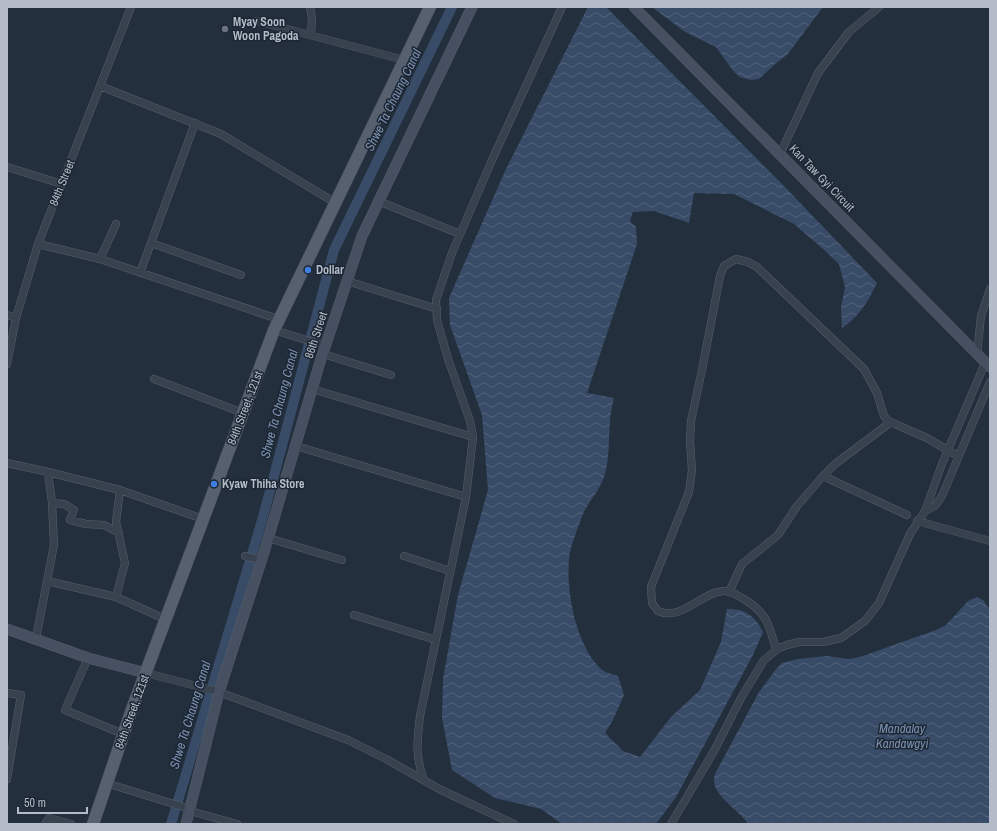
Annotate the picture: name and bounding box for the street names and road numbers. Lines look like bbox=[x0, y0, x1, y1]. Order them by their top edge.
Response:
street label: Kan Taw Gyi Circuit bbox=[786, 141, 858, 215]
street label: 84th Street bbox=[46, 157, 79, 208]
street label: 86th Street bbox=[301, 309, 331, 360]
street label: 84th Street, 121st bbox=[224, 369, 266, 447]
street label: 84th Street, 121st bbox=[111, 673, 153, 751]

